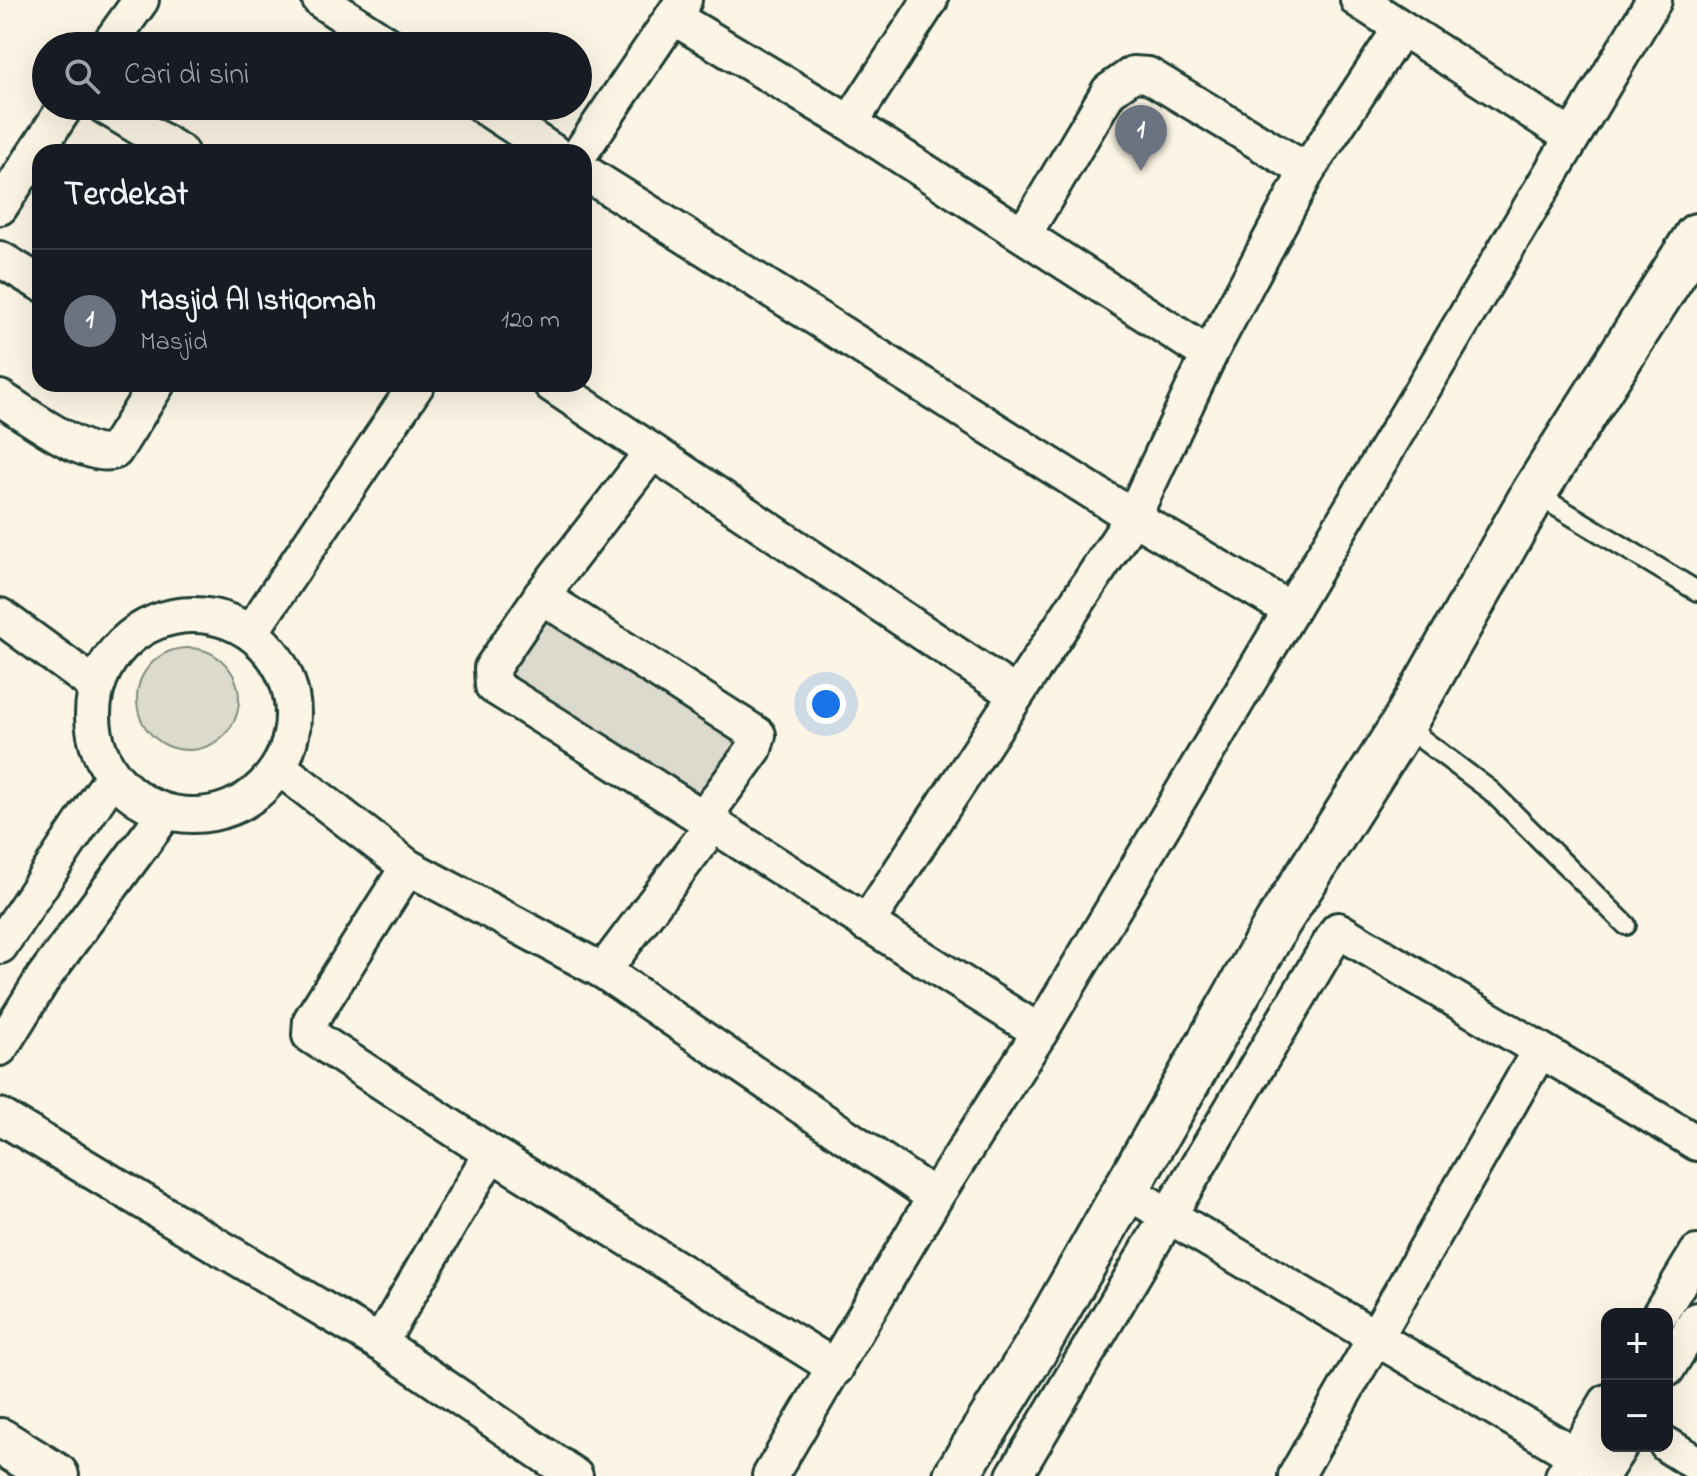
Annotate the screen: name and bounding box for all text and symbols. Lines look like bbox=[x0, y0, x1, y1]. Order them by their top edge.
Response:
search box bbox=[32, 32, 592, 120]
icon: search bbox=[60, 54, 104, 98]
text: Cari di sini bbox=[124, 54, 250, 98]
pin: 1 bbox=[1115, 105, 1167, 171]
text: Terdekat bbox=[64, 171, 188, 221]
text: Masjid Al Istiqomah bbox=[140, 280, 376, 324]
text: 1 bbox=[86, 302, 94, 340]
text: 120 m bbox=[501, 302, 560, 340]
text: Masjid bbox=[140, 324, 208, 362]
your location bbox=[806, 684, 846, 724]
map controls bbox=[1601, 1308, 1673, 1452]
button: + bbox=[1601, 1308, 1673, 1380]
button: − bbox=[1601, 1380, 1673, 1452]

